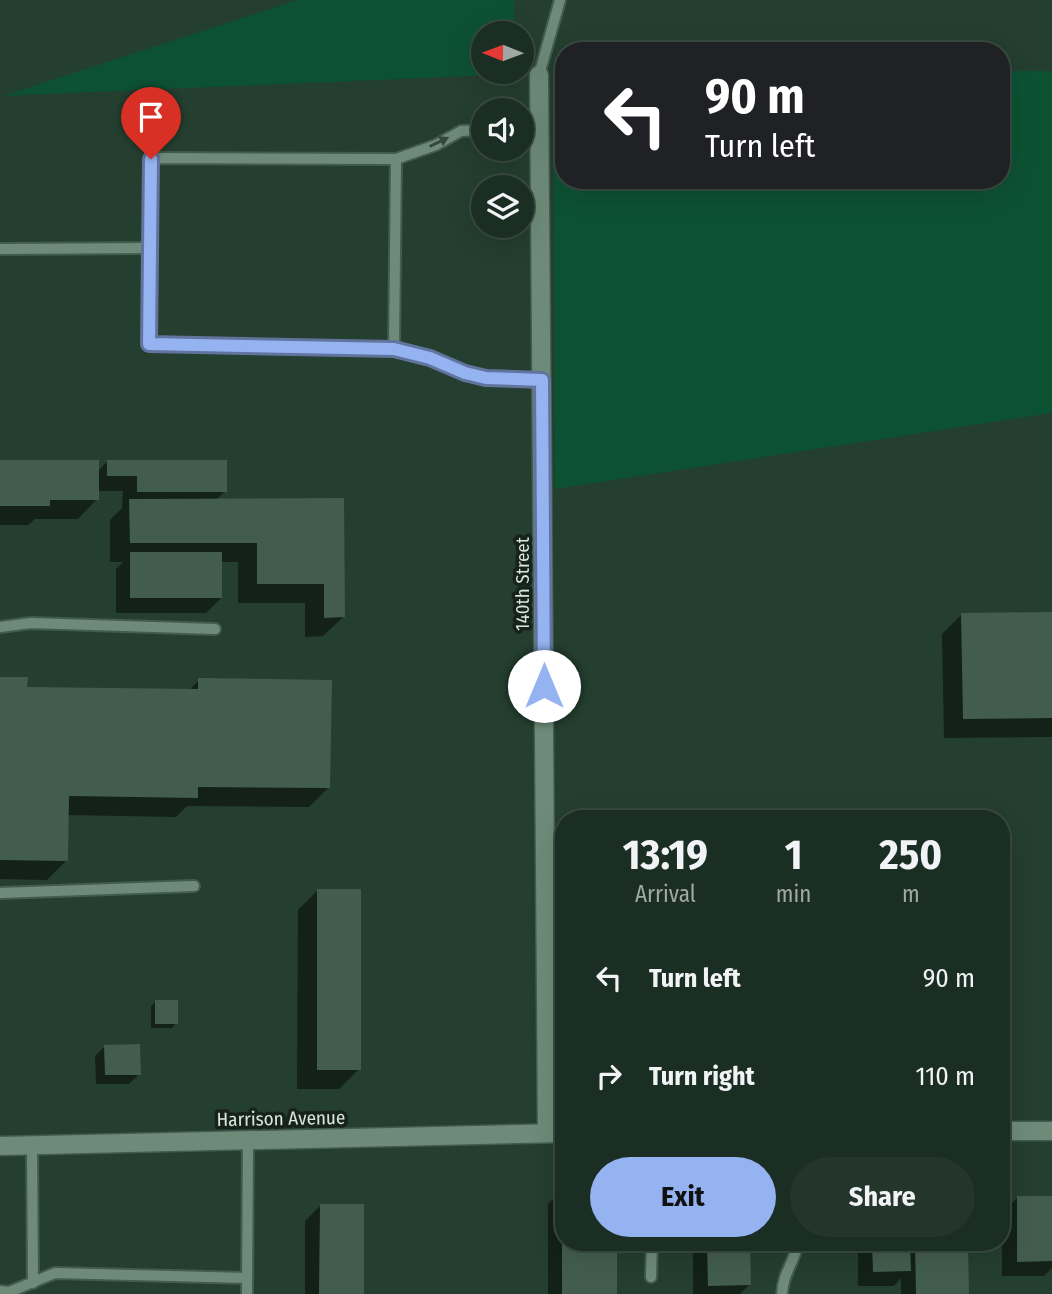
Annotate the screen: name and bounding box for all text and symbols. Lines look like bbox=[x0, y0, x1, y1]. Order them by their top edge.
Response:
north arrow bbox=[471, 21, 534, 84]
map controls bbox=[471, 21, 534, 238]
text: 90 m bbox=[705, 67, 805, 126]
icon: left bbox=[590, 70, 681, 161]
pin bbox=[121, 87, 181, 159]
icon: arrive bbox=[132, 98, 170, 136]
button: sound bbox=[471, 98, 534, 161]
text: Turn left bbox=[705, 127, 815, 165]
one-way arrow bbox=[429, 136, 449, 148]
button: layers bbox=[471, 175, 534, 238]
street label: 140th Street bbox=[511, 536, 534, 631]
position arrow bbox=[507, 649, 581, 723]
text: 13:19 bbox=[623, 830, 708, 880]
text: 1 bbox=[785, 830, 803, 880]
text: 250 bbox=[879, 830, 942, 880]
text: Arrival bbox=[635, 880, 696, 908]
text: min bbox=[776, 880, 811, 908]
text: m bbox=[902, 880, 920, 908]
icon: left bbox=[590, 959, 628, 997]
text: Turn left bbox=[649, 963, 741, 994]
text: 90 m bbox=[923, 963, 975, 994]
icon: right bbox=[590, 1057, 628, 1095]
text: Turn right bbox=[649, 1061, 755, 1092]
text: 110 m bbox=[915, 1061, 975, 1092]
street label: Harrison Avenue bbox=[217, 1106, 345, 1131]
button: Exit bbox=[590, 1157, 776, 1237]
button: Share bbox=[790, 1157, 975, 1237]

